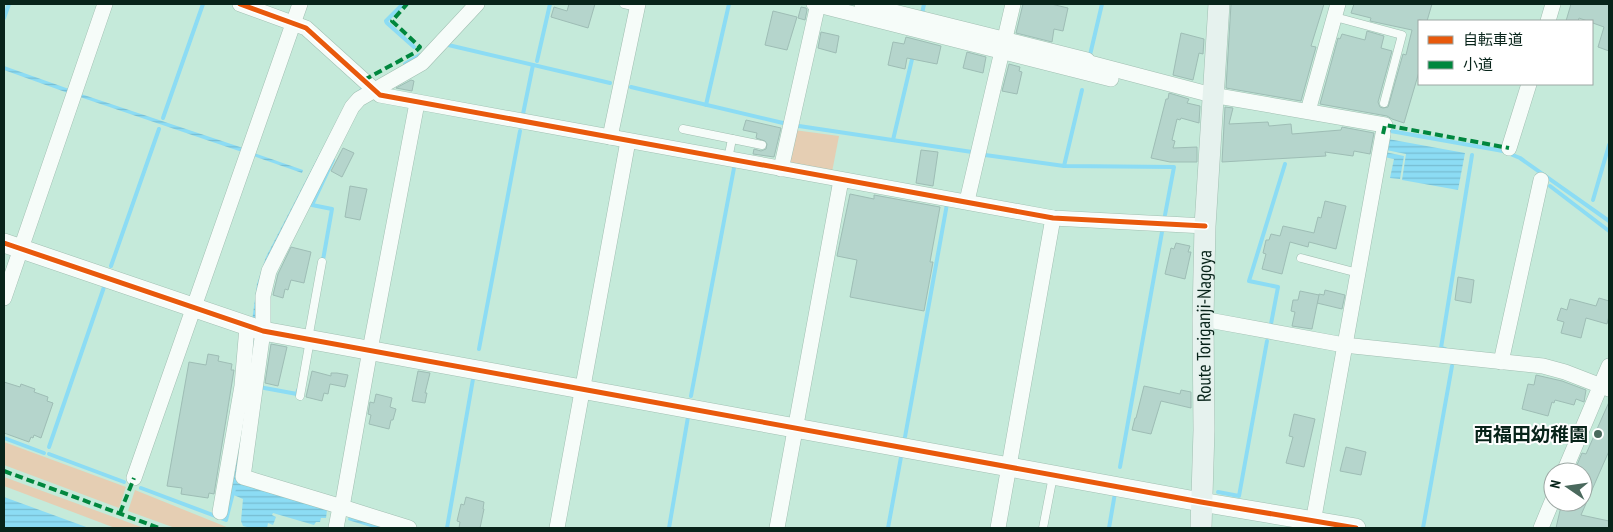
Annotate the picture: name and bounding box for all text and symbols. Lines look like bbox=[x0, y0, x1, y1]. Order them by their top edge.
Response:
legend bbox=[1418, 20, 1593, 85]
text: 自転車道 bbox=[1463, 30, 1523, 49]
text: 小道 bbox=[1463, 55, 1493, 74]
street label: Route Toriganji-Nagoya bbox=[1191, 250, 1216, 402]
place label: 西福田幼稚園 bbox=[1474, 422, 1588, 446]
marker: 西福田幼稚園 bbox=[1592, 428, 1604, 440]
north arrow bbox=[1543, 462, 1593, 512]
text: N bbox=[1546, 478, 1565, 490]

